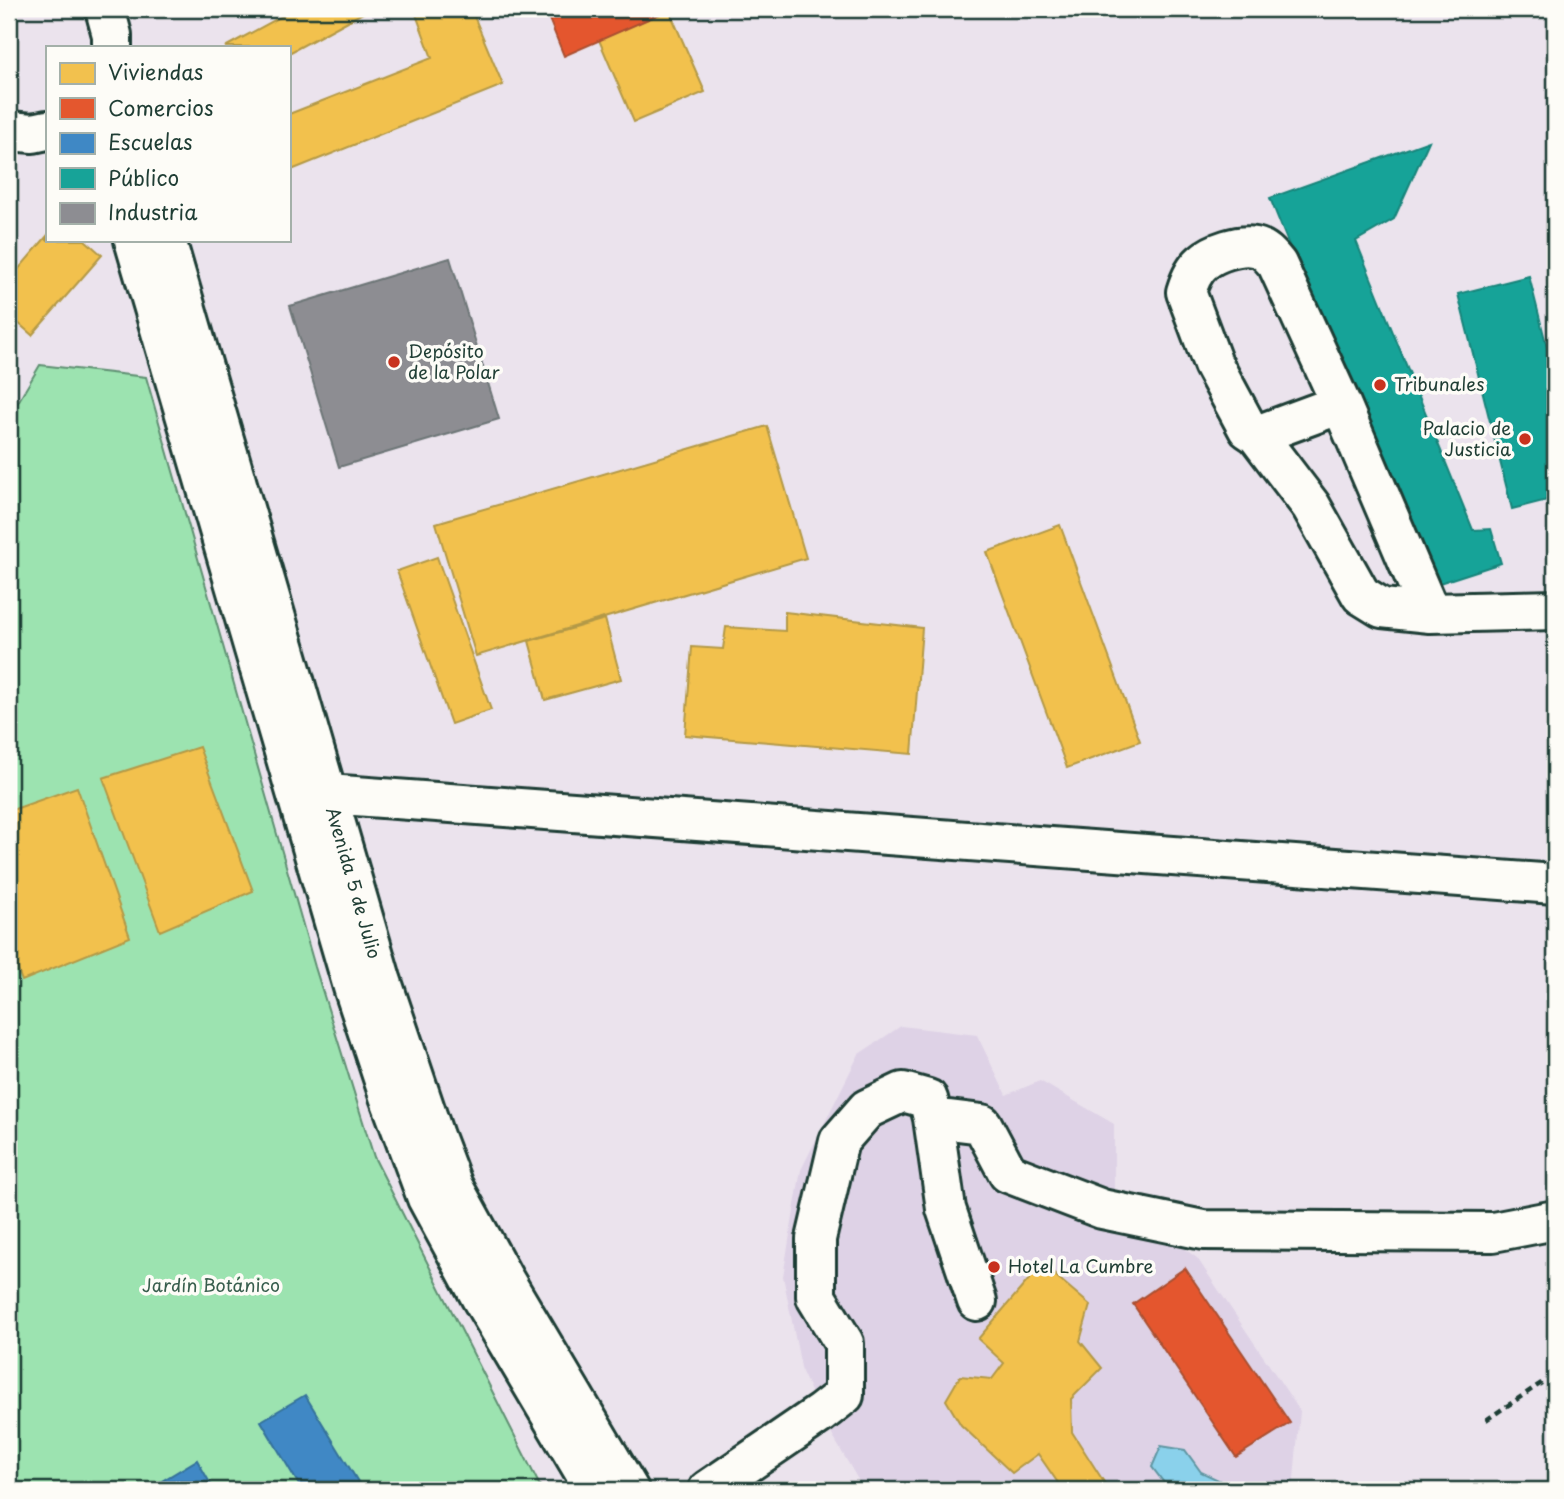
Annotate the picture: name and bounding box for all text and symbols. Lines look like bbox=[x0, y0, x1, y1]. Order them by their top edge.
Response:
legend bbox=[46, 46, 290, 242]
text: Viviendas bbox=[108, 55, 203, 87]
text: Comercios bbox=[108, 91, 214, 123]
text: Escuelas bbox=[108, 125, 193, 157]
text: Público bbox=[108, 161, 179, 193]
text: Industria bbox=[108, 195, 198, 227]
place label: Depósito de la Polar bbox=[408, 337, 500, 385]
marker: Depósito de la Polar bbox=[386, 354, 402, 370]
place label: Tribunales bbox=[1394, 370, 1484, 397]
marker: Tribunales bbox=[1372, 377, 1388, 393]
place label: Palacio de Justicia bbox=[1423, 414, 1511, 462]
marker: Palacio de Justicia bbox=[1517, 431, 1533, 447]
street label: Avenida 5 de Julio bbox=[320, 804, 389, 962]
place label: Hotel La Cumbre bbox=[1008, 1252, 1154, 1279]
marker: Hotel La Cumbre bbox=[986, 1259, 1002, 1275]
park label: Jardín Botánico bbox=[142, 1271, 280, 1298]

